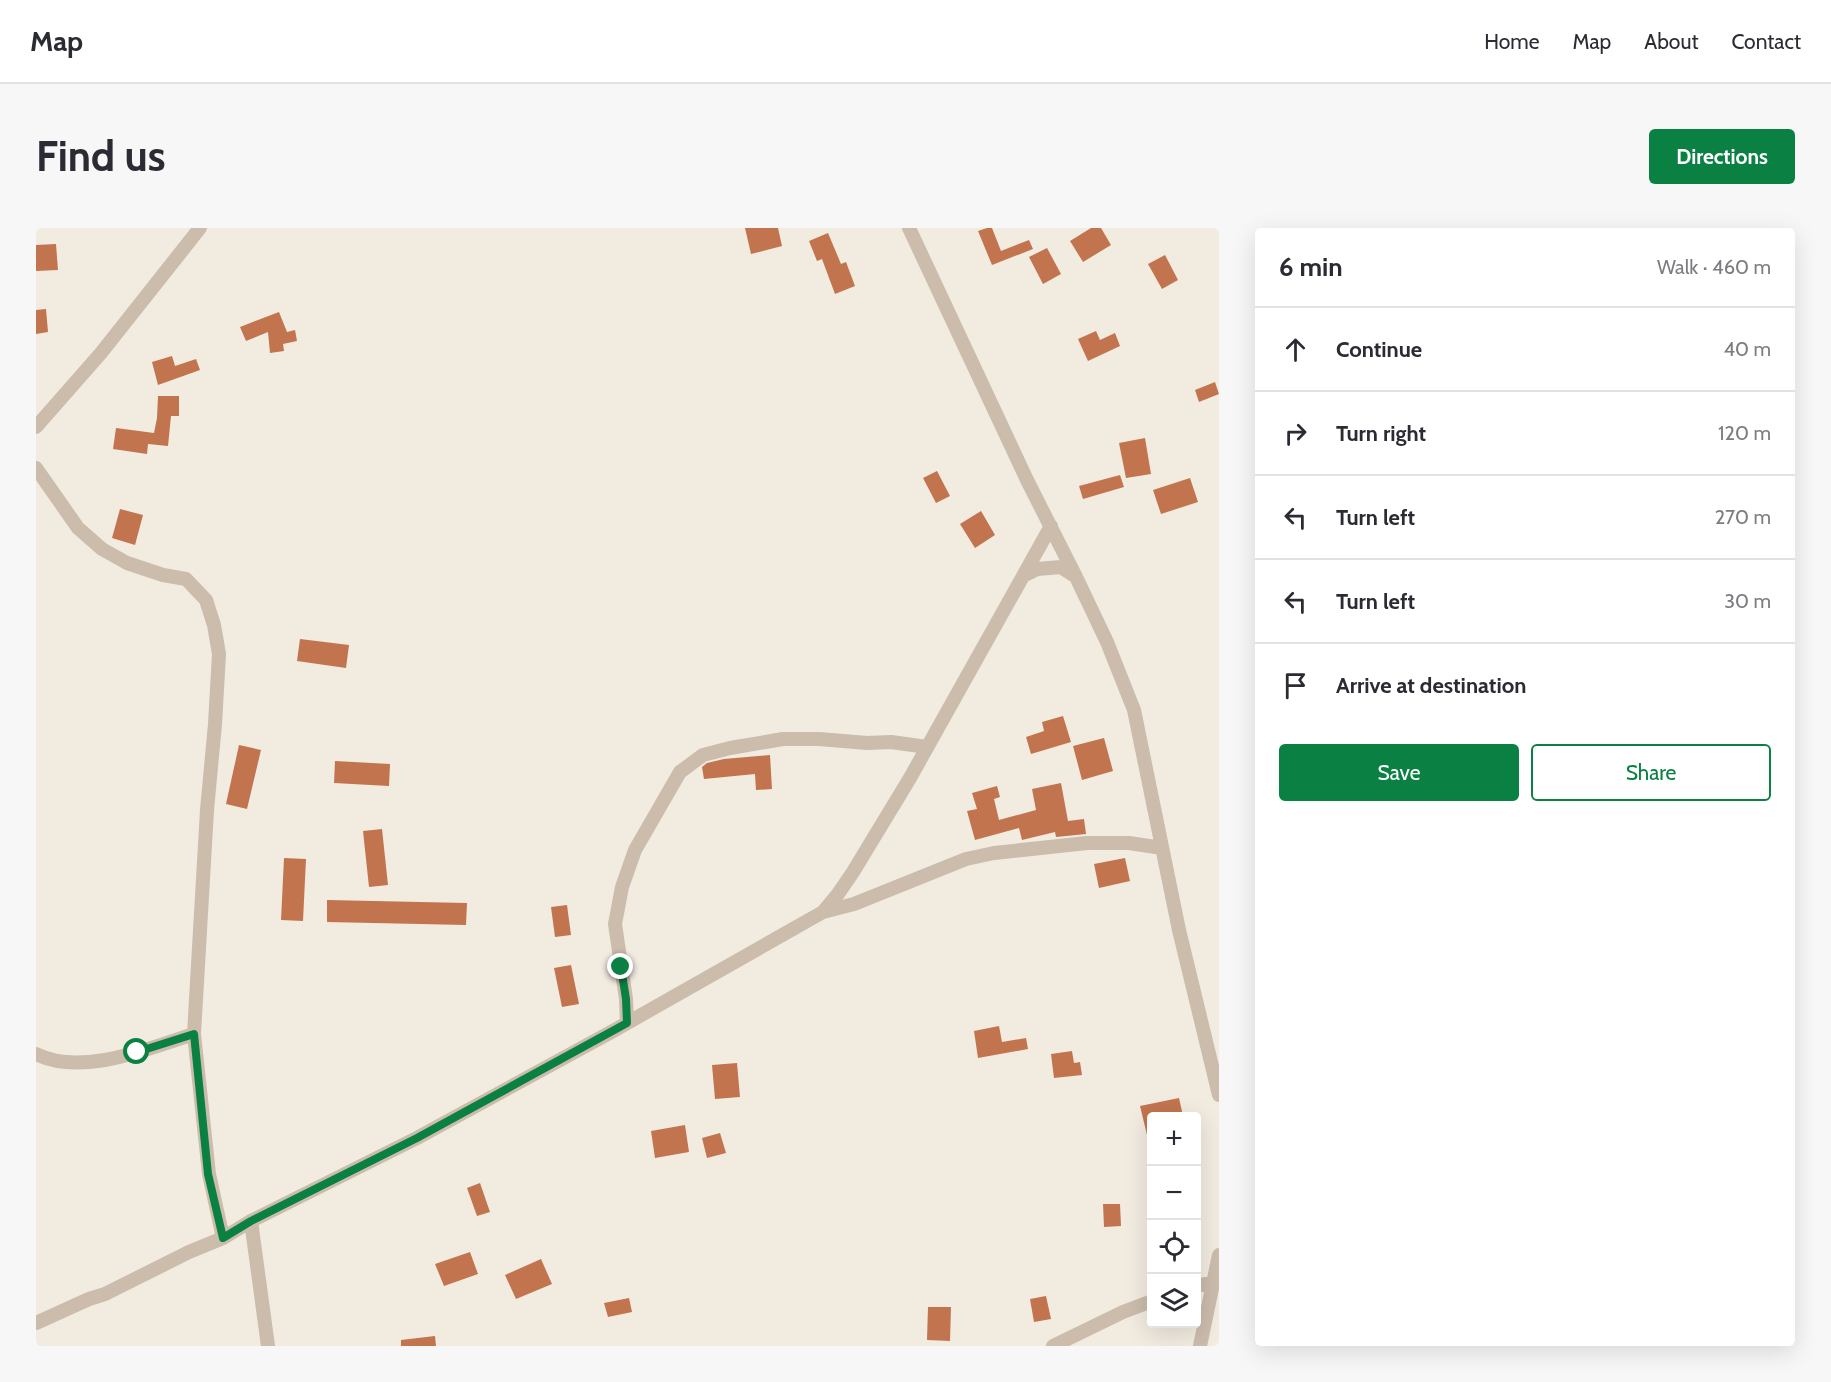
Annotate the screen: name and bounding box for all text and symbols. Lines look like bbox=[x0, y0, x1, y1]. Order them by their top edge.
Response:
text: Map bbox=[30, 24, 83, 58]
text: Home bbox=[1484, 29, 1540, 54]
text: Map bbox=[1573, 29, 1611, 54]
text: About bbox=[1644, 29, 1698, 54]
text: Contact bbox=[1731, 29, 1801, 54]
button: Directions bbox=[1649, 129, 1795, 184]
text: Find us bbox=[36, 130, 165, 182]
text: 6 min bbox=[1279, 251, 1343, 283]
text: Walk · 460 m bbox=[1657, 255, 1771, 279]
icon: ahead bbox=[1279, 333, 1312, 366]
text: Continue bbox=[1336, 336, 1422, 363]
text: 40 m bbox=[1723, 337, 1771, 361]
icon: right bbox=[1279, 417, 1312, 450]
text: Turn right bbox=[1336, 420, 1426, 447]
text: 120 m bbox=[1718, 421, 1771, 445]
icon: left bbox=[1279, 501, 1312, 534]
text: Turn left bbox=[1336, 504, 1415, 531]
text: 270 m bbox=[1715, 505, 1771, 529]
icon: left bbox=[1279, 585, 1312, 618]
text: Turn left bbox=[1336, 588, 1415, 615]
text: 30 m bbox=[1724, 589, 1771, 613]
icon: arrive bbox=[1279, 669, 1312, 702]
text: Arrive at destination bbox=[1336, 672, 1526, 699]
button: Save bbox=[1279, 744, 1519, 801]
button: Share bbox=[1531, 744, 1771, 801]
route end bbox=[607, 953, 633, 979]
route start bbox=[123, 1038, 149, 1064]
map controls bbox=[1147, 1112, 1201, 1328]
button: + bbox=[1147, 1112, 1201, 1166]
button: − bbox=[1147, 1166, 1201, 1220]
button: locate bbox=[1147, 1220, 1201, 1274]
button: layers bbox=[1147, 1274, 1201, 1328]

